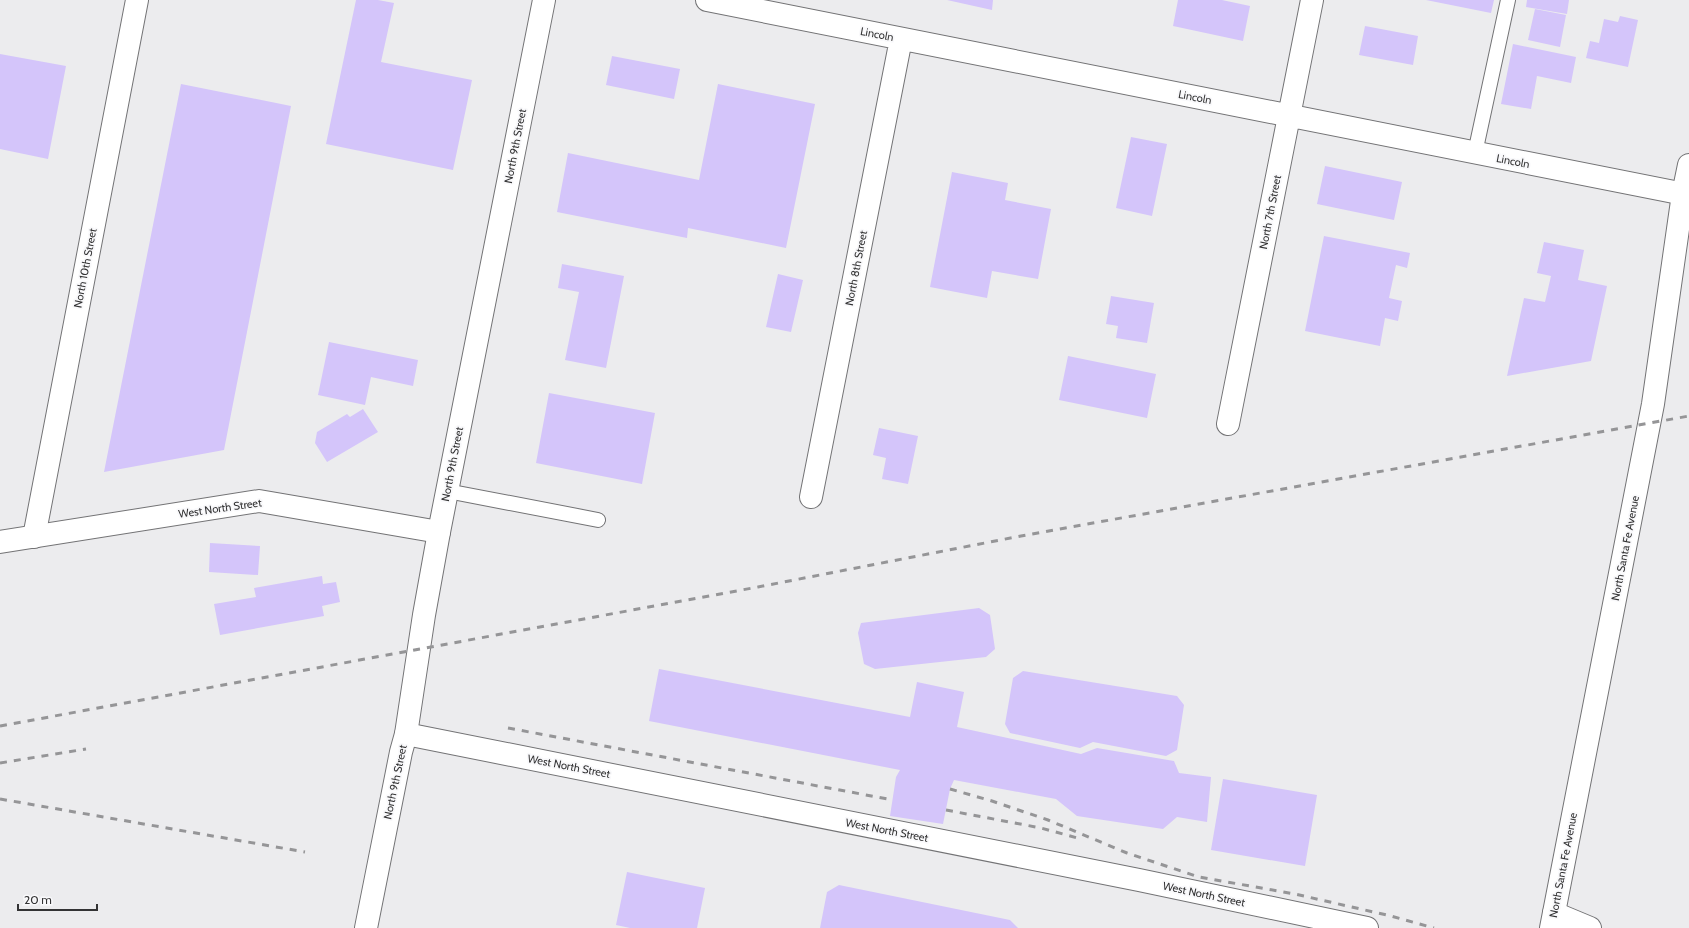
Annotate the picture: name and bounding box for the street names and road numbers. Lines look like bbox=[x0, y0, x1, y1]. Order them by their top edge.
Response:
street label: Lincoln bbox=[859, 24, 895, 44]
street label: Lincoln bbox=[1177, 87, 1213, 107]
street label: North 9th Street bbox=[501, 107, 529, 185]
street label: Lincoln bbox=[1495, 151, 1531, 171]
street label: North 7th Street bbox=[1256, 173, 1284, 250]
street label: North 10th Street bbox=[70, 227, 100, 309]
street label: North 8th Street bbox=[842, 229, 870, 307]
street label: North 9th Street bbox=[438, 425, 466, 503]
street label: North Santa Fe Avenue bbox=[1608, 494, 1642, 602]
street label: West North Street bbox=[177, 495, 263, 521]
street label: North 9th Street bbox=[380, 743, 410, 821]
street label: West North Street bbox=[526, 751, 612, 781]
street label: North Santa Fe Avenue bbox=[1546, 811, 1580, 919]
street label: West North Street bbox=[844, 815, 930, 845]
street label: West North Street bbox=[1162, 878, 1247, 910]

